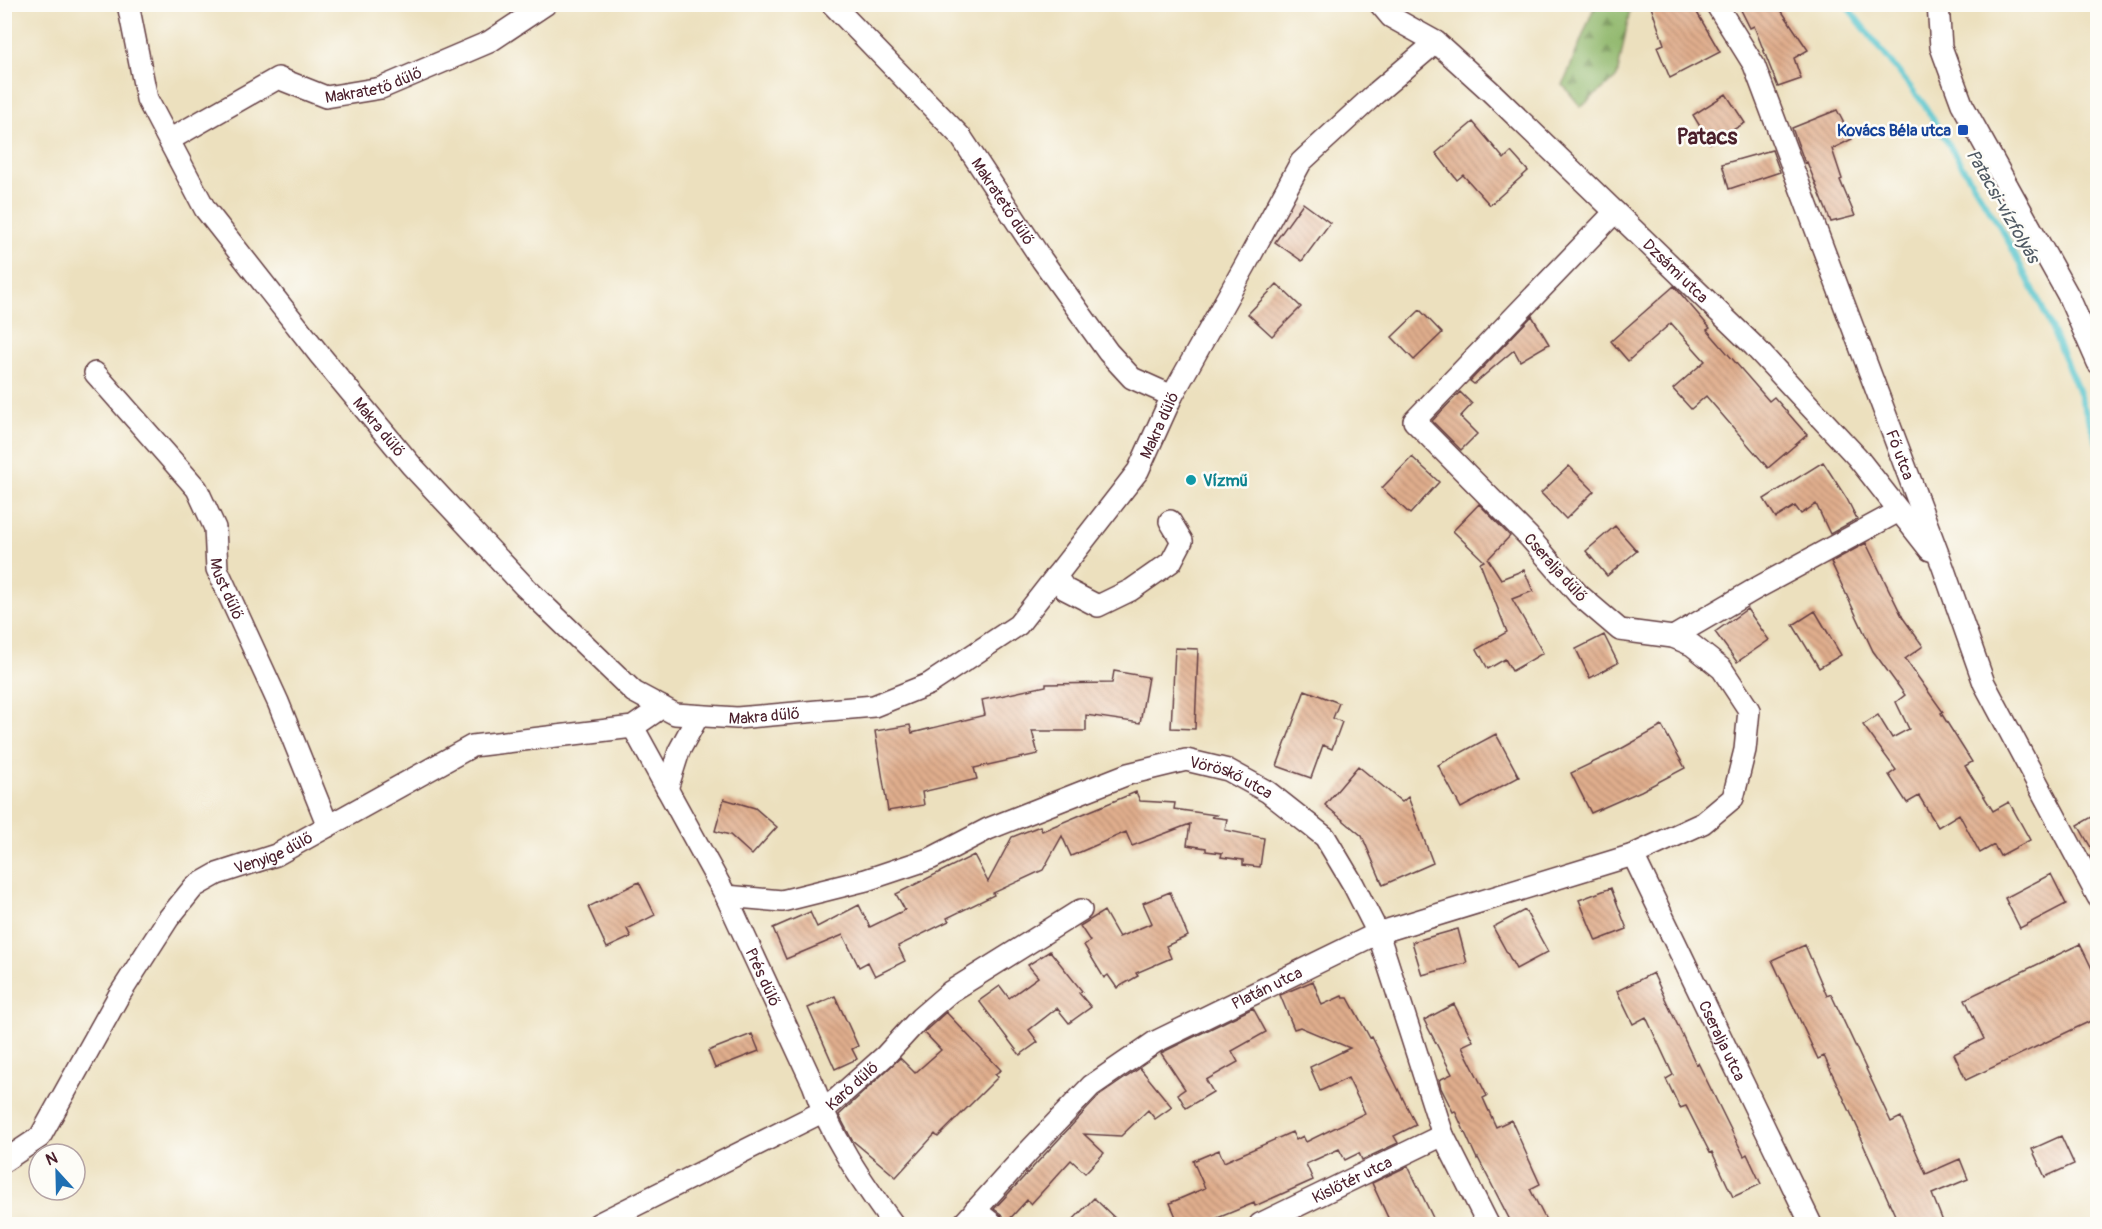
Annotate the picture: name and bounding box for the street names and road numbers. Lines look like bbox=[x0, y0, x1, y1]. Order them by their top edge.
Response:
street label: Makratető dűlő bbox=[323, 63, 425, 108]
street label: Makratető dűlő bbox=[966, 154, 1038, 249]
street label: Dzsámi utca bbox=[1638, 235, 1712, 308]
street label: Makra dűlő bbox=[1136, 389, 1184, 462]
street label: Makra dűlő bbox=[348, 394, 409, 461]
street label: Fő utca bbox=[1881, 427, 1918, 483]
street label: Cseralja dűlő bbox=[1519, 529, 1591, 606]
street label: Must dűlő bbox=[205, 557, 248, 623]
street label: Makra dűlő bbox=[728, 704, 801, 729]
street label: Vöröskő utca bbox=[1187, 752, 1277, 803]
street label: Venyige dűlő bbox=[232, 828, 317, 879]
street label: Prés dűlő bbox=[740, 945, 785, 1010]
street label: Platán utca bbox=[1228, 963, 1306, 1014]
street label: Cseralja utca bbox=[1694, 998, 1749, 1084]
street label: Karó dűlő bbox=[822, 1058, 883, 1115]
street label: Kislőtér utca bbox=[1309, 1152, 1395, 1208]

